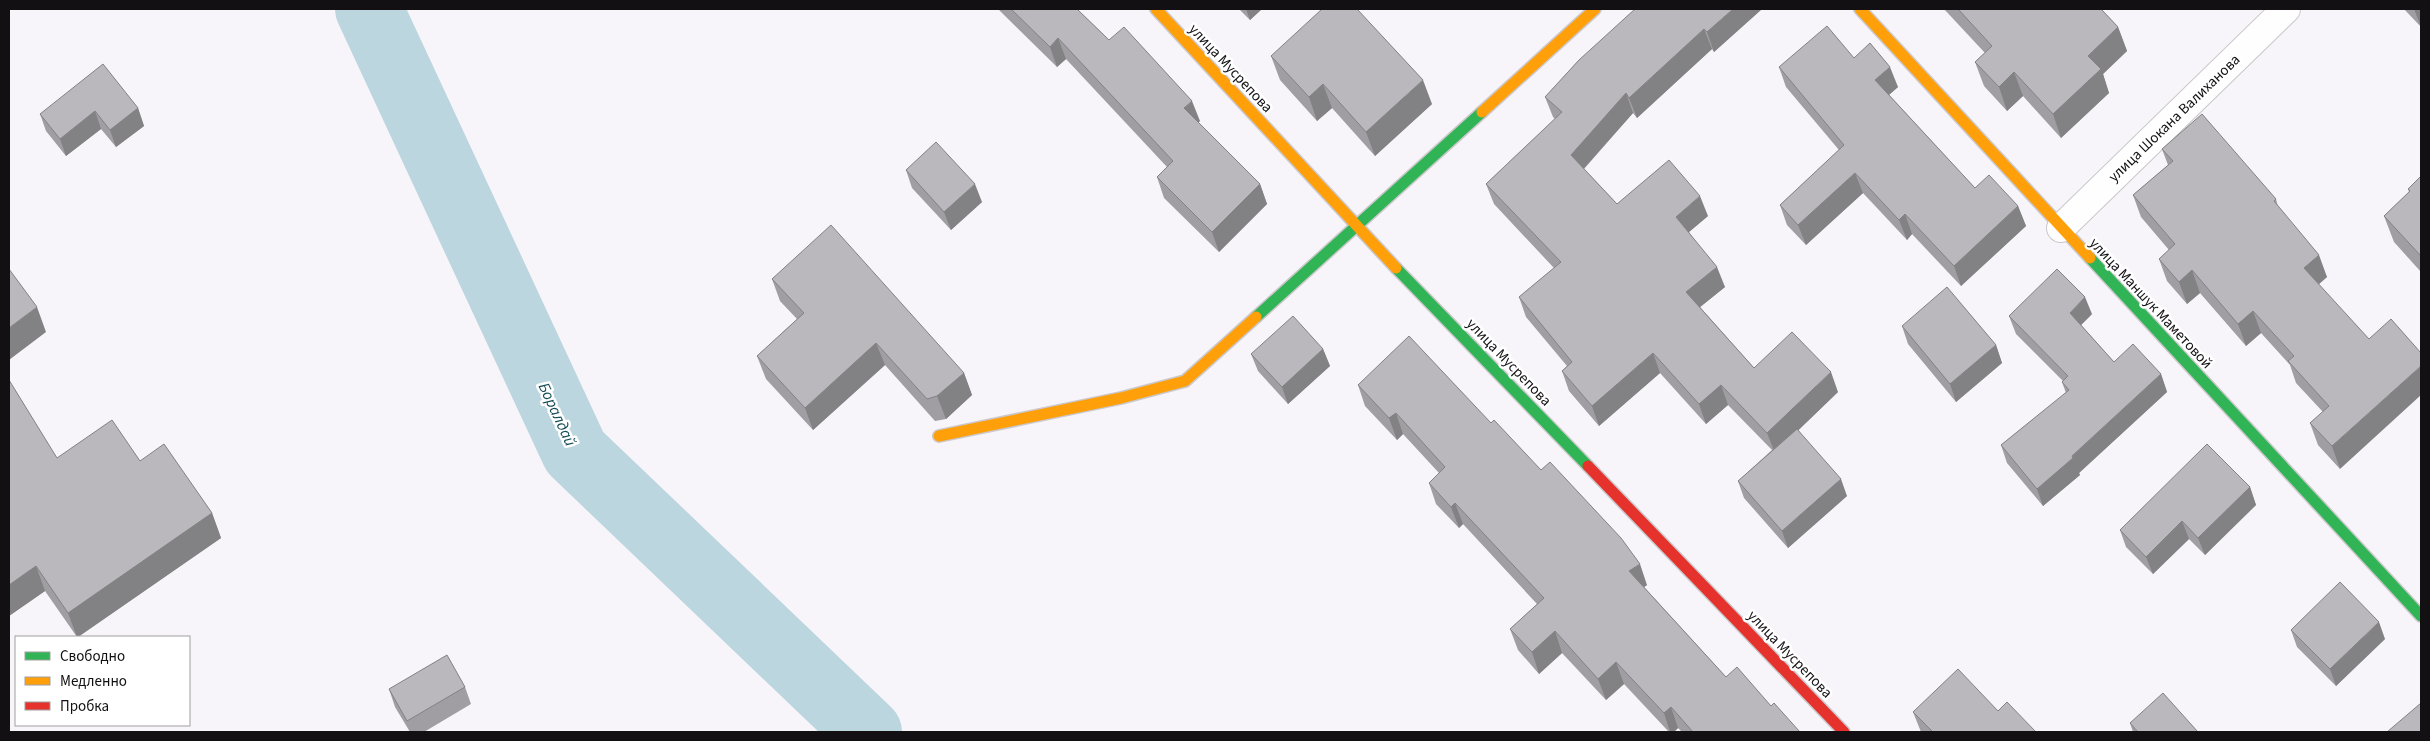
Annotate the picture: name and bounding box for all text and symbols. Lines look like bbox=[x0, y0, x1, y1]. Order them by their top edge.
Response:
street label: улица Мусрепова bbox=[1184, 19, 1277, 117]
street label: улица Шокана Валиханова bbox=[2104, 50, 2245, 187]
street label: улица Маншук Маметовой bbox=[2084, 233, 2217, 373]
street label: улица Мусрепова bbox=[1461, 314, 1556, 411]
water label: Боралдай bbox=[533, 379, 581, 450]
street label: улица Мусрепова bbox=[1742, 606, 1837, 703]
legend bbox=[15, 636, 190, 726]
text: Свободно bbox=[60, 646, 125, 667]
text: Медленно bbox=[60, 671, 127, 692]
text: Пробка bbox=[60, 696, 109, 717]

